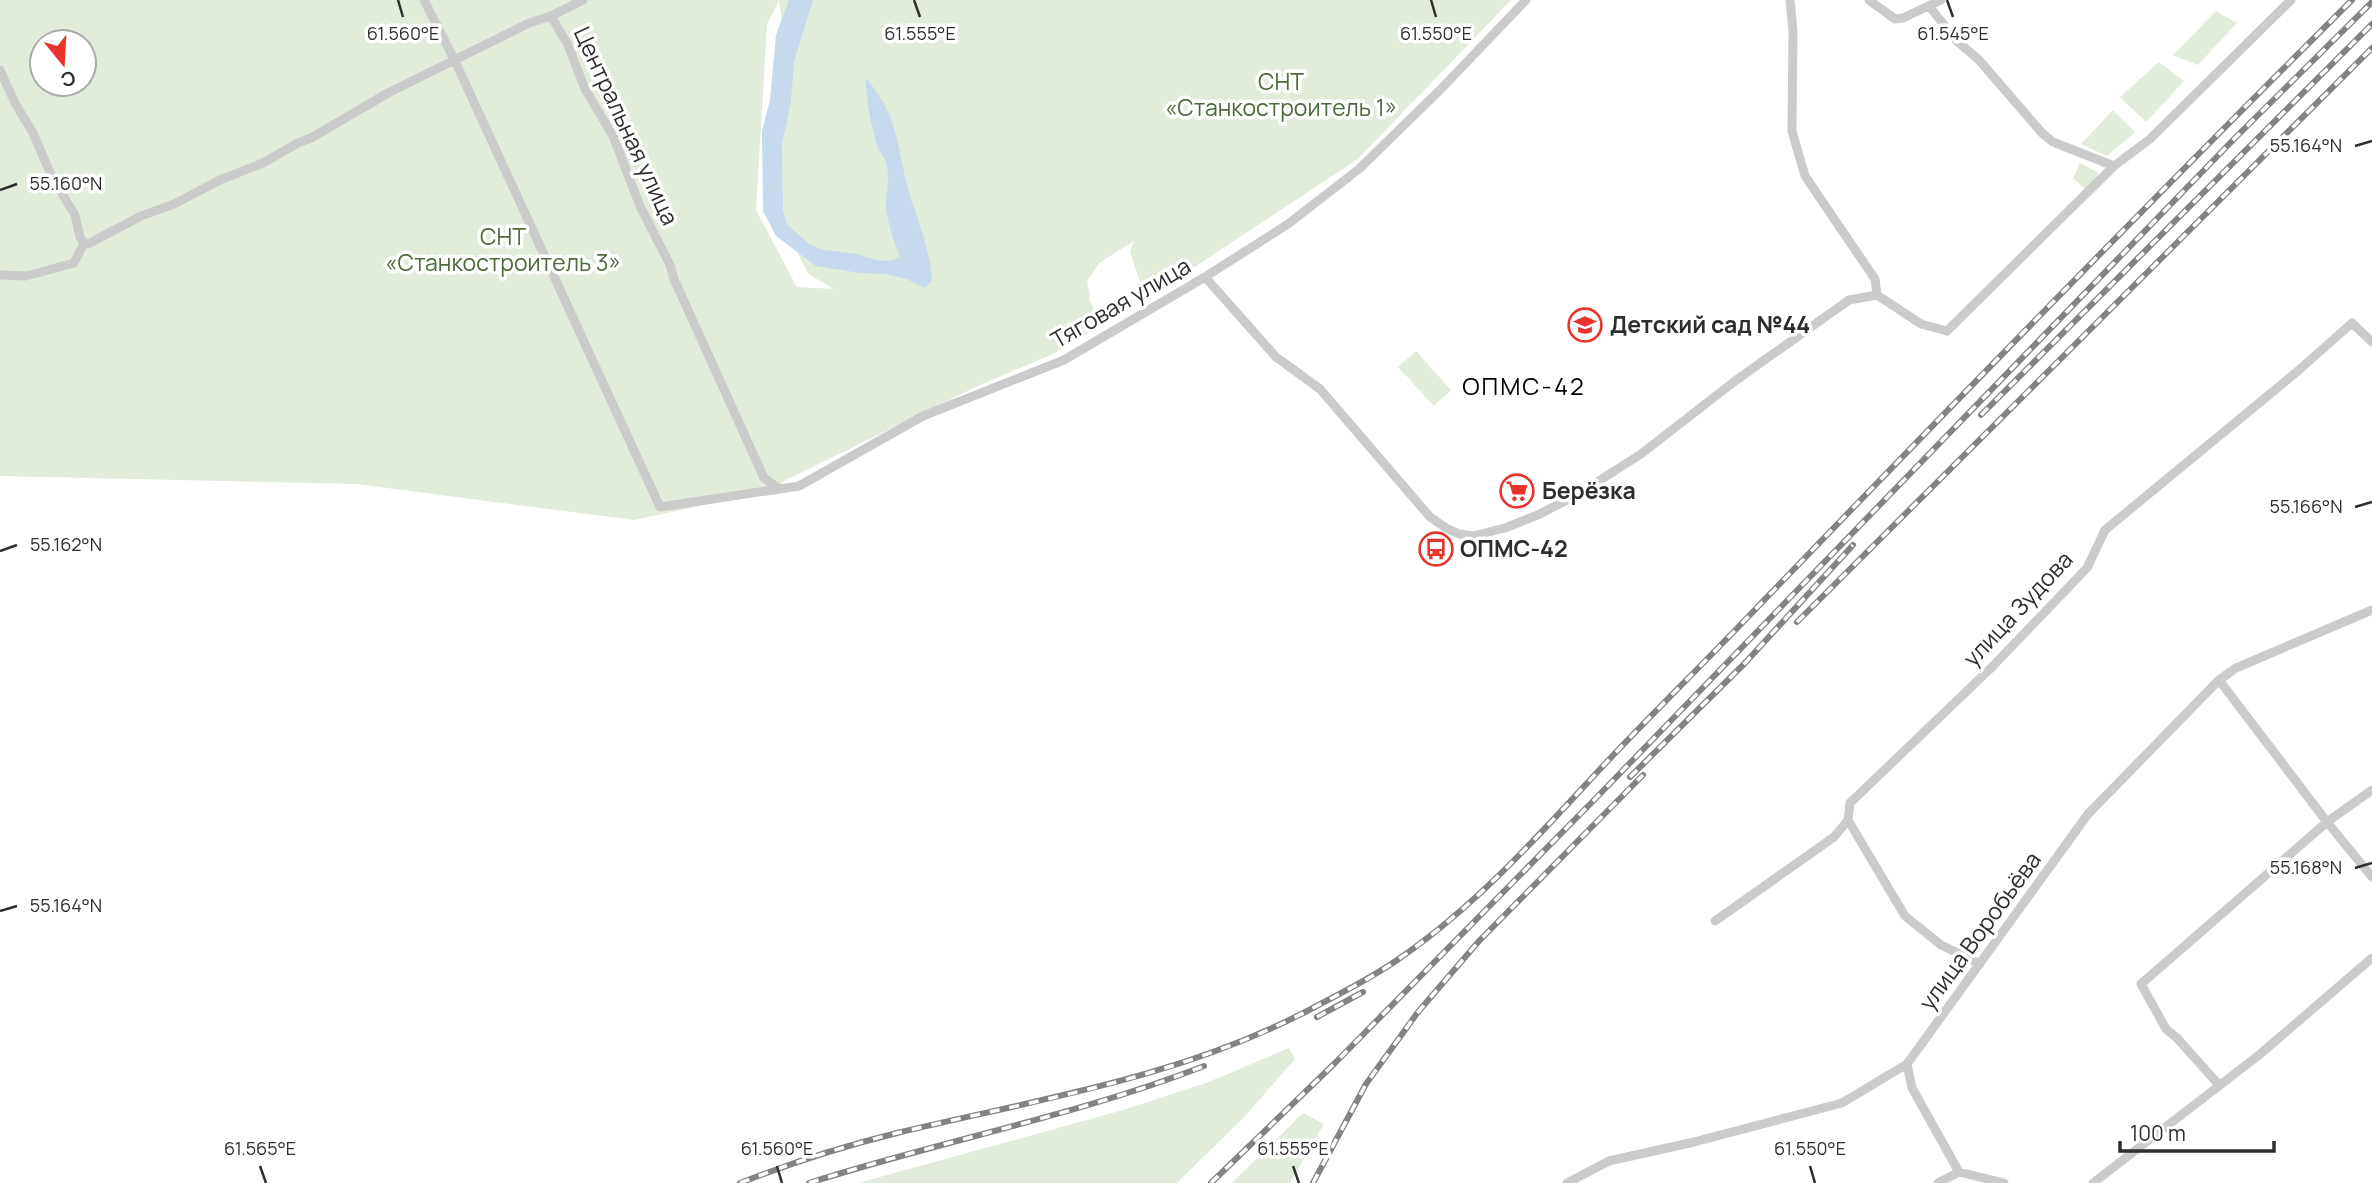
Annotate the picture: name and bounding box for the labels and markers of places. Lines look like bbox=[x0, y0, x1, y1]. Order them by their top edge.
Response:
school or university icon: Детский сад №44 bbox=[1566, 306, 1604, 344]
place label: Детский сад №44 bbox=[1610, 308, 1810, 340]
supermarket icon: Берёзка bbox=[1498, 472, 1536, 510]
place label: Берёзка bbox=[1542, 474, 1636, 506]
bus stop icon: ОПМС-42 bbox=[1417, 530, 1455, 568]
place label: ОПМС-42 bbox=[1460, 532, 1568, 564]

